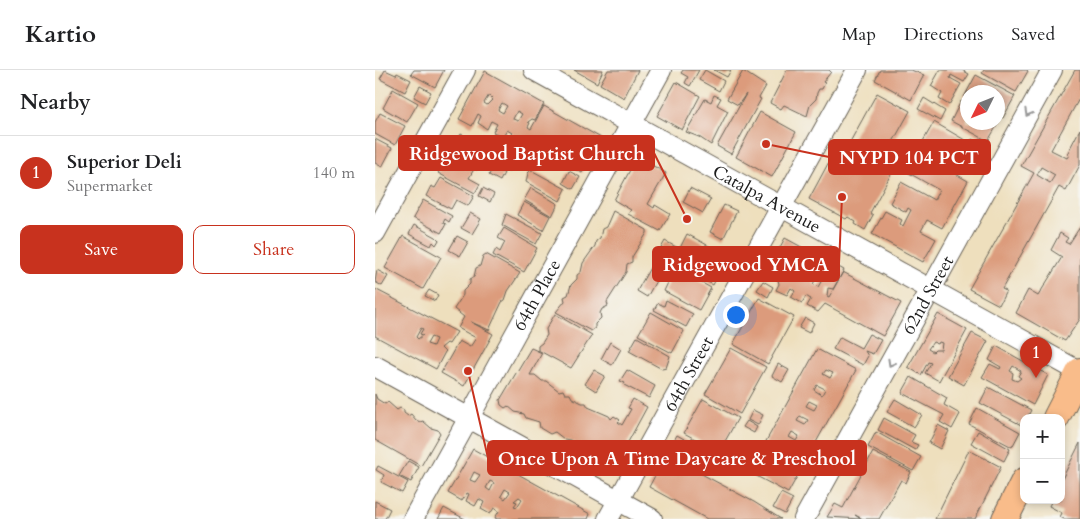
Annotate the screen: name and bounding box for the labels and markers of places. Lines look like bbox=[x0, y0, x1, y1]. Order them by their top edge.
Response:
callout: Ridgewood Baptist Church bbox=[399, 136, 654, 170]
callout: NYPD 104 PCT bbox=[829, 140, 990, 174]
callout: Ridgewood YMCA bbox=[653, 247, 839, 281]
pin: 1 bbox=[1020, 337, 1052, 378]
callout: Once Upon A Time Daycare & Preschool bbox=[488, 441, 866, 475]

